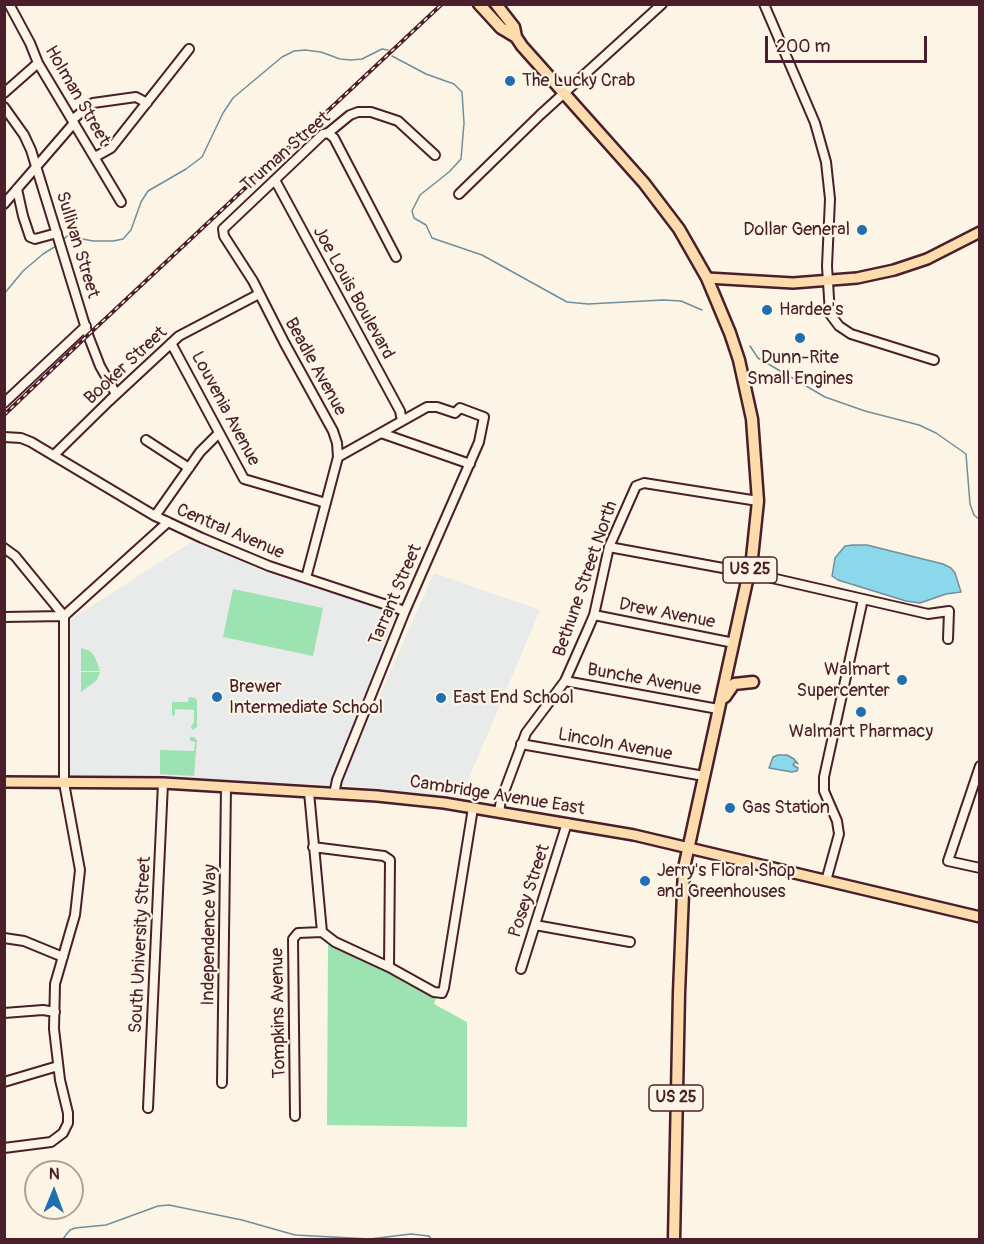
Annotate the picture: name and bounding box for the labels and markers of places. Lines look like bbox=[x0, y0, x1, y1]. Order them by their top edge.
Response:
place label: The Lucky Crab bbox=[522, 70, 635, 92]
marker: The Lucky Crab bbox=[503, 74, 517, 88]
place label: Dollar General bbox=[743, 219, 850, 241]
marker: Dollar General bbox=[855, 223, 869, 237]
place label: Hardee's bbox=[779, 299, 843, 321]
marker: Hardee's bbox=[760, 303, 774, 317]
marker: Dunn-Rite Small Engines bbox=[793, 331, 807, 345]
place label: Dunn-Rite Small Engines bbox=[747, 347, 853, 389]
place label: Walmart Supercenter bbox=[796, 659, 890, 702]
marker: Walmart Supercenter bbox=[895, 673, 909, 687]
place label: Brewer Intermediate School bbox=[229, 676, 383, 718]
place label: East End School bbox=[453, 687, 574, 709]
marker: Brewer Intermediate School bbox=[210, 690, 224, 704]
marker: East End School bbox=[434, 691, 448, 705]
marker: Walmart Pharmacy bbox=[854, 705, 868, 719]
place label: Walmart Pharmacy bbox=[789, 721, 933, 743]
place label: Gas Station bbox=[742, 797, 830, 819]
marker: Gas Station bbox=[723, 801, 737, 815]
place label: Jerry's Floral Shop and Greenhouses bbox=[657, 860, 795, 902]
marker: Jerry's Floral Shop and Greenhouses bbox=[638, 874, 652, 888]

